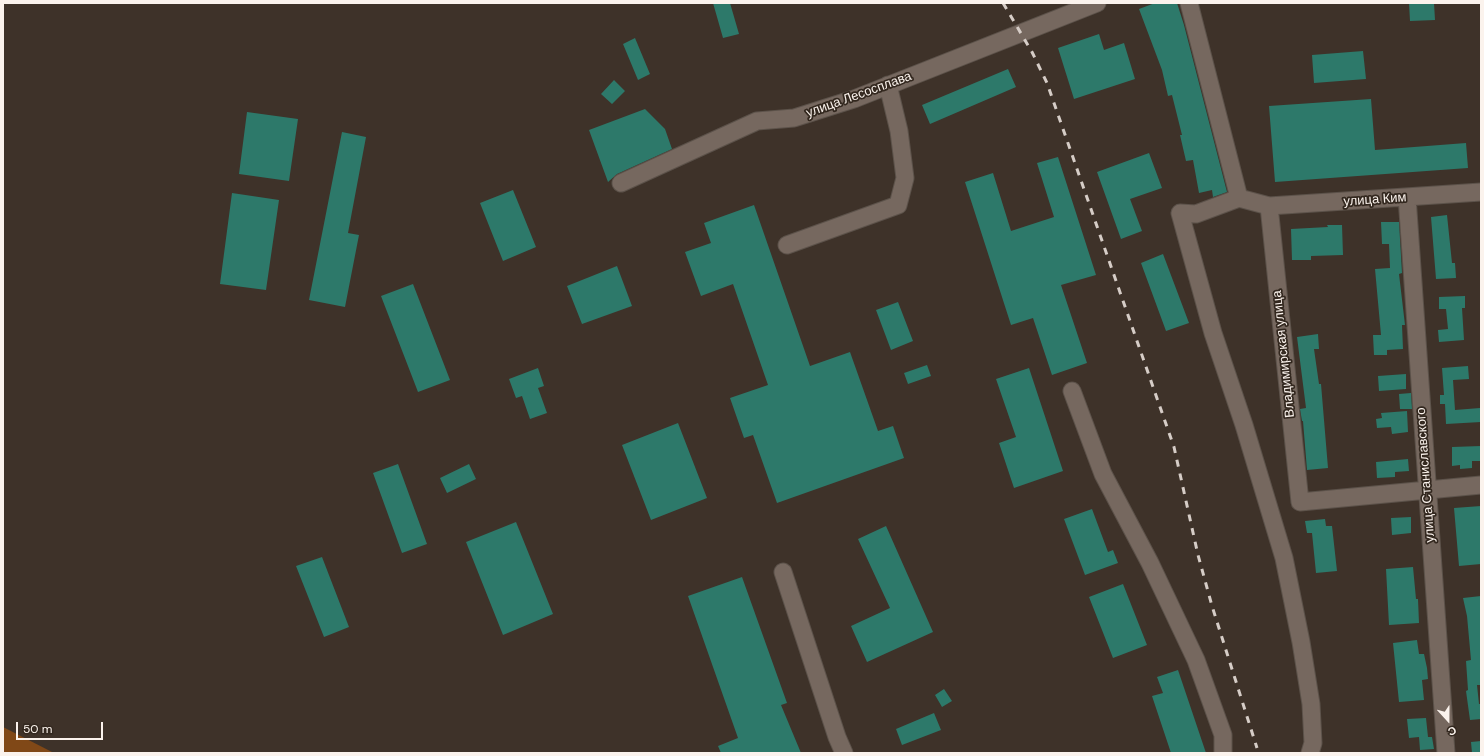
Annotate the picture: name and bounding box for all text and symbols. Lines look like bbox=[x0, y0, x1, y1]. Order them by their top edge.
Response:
street label: улица Лесосплава bbox=[804, 69, 914, 121]
street label: улица Ким bbox=[1343, 190, 1407, 210]
street label: Владимирская улица bbox=[1270, 290, 1298, 418]
street label: улица Станиславского bbox=[1413, 407, 1439, 543]
north arrow bbox=[1428, 700, 1468, 740]
scale bar bbox=[18, 714, 105, 740]
text: 50 m bbox=[23, 721, 52, 737]
text: С bbox=[1446, 723, 1459, 739]

